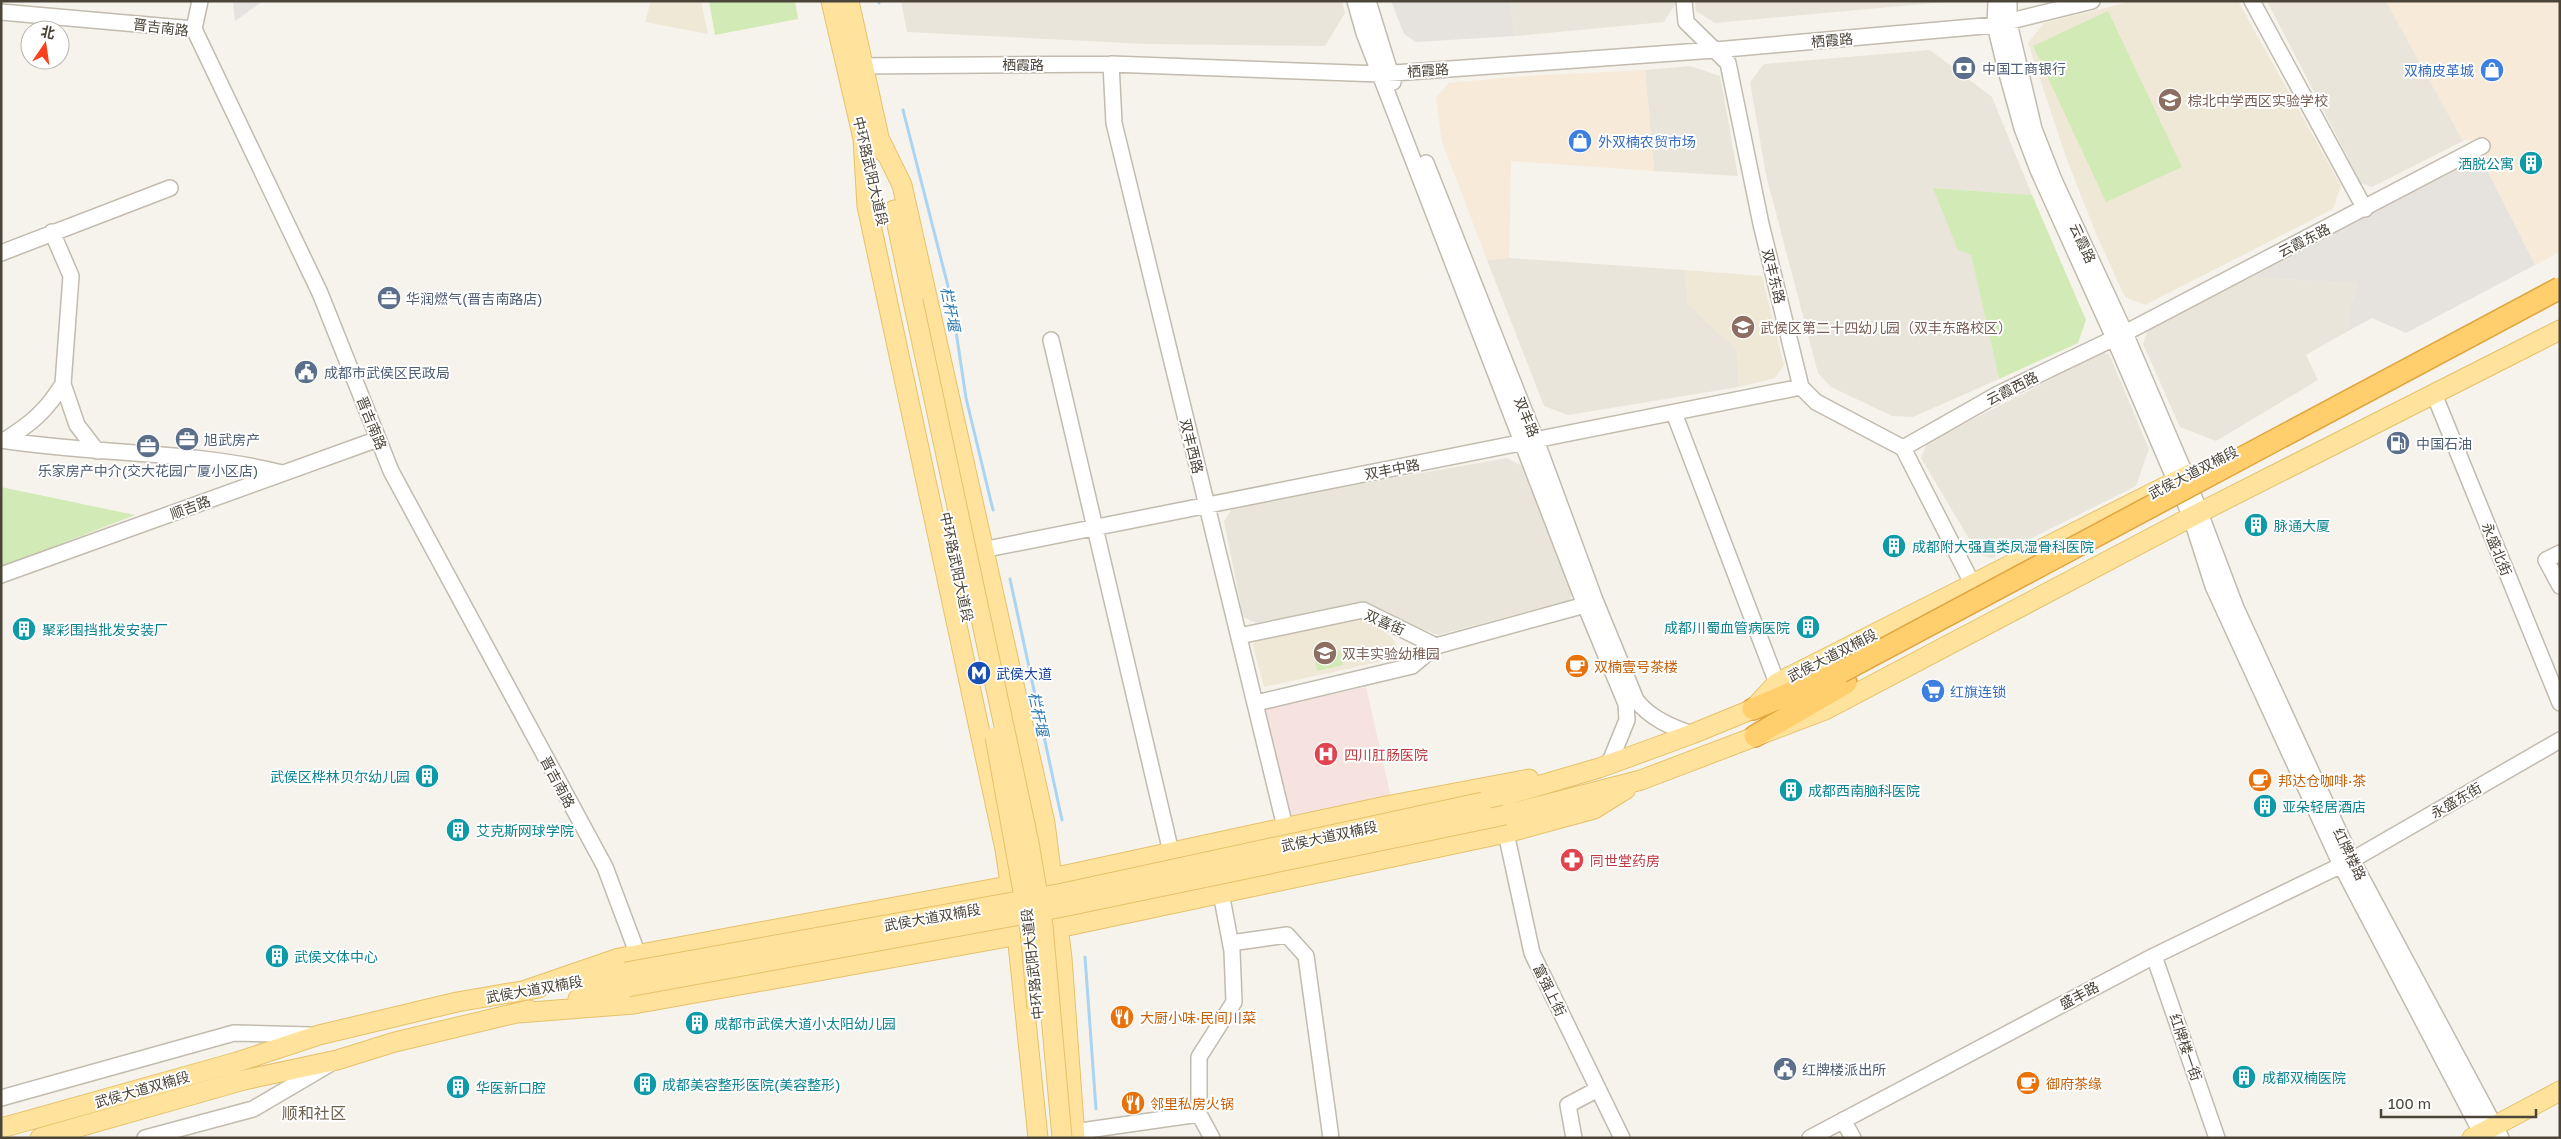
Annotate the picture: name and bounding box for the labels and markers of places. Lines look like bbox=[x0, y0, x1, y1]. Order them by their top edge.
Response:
bank icon: 中国工商银行 bbox=[1951, 55, 1977, 81]
shop icon: 双楠皮革城 bbox=[2479, 57, 2505, 83]
place label: 中国工商银行 bbox=[1982, 60, 2066, 77]
place label: 双楠皮革城 bbox=[2404, 62, 2474, 79]
school or university icon: 棕北中学西区实验学校 bbox=[2157, 87, 2183, 113]
place label: 棕北中学西区实验学校 bbox=[2188, 92, 2328, 109]
shop icon: 外双楠农贸市场 bbox=[1567, 128, 1593, 154]
place label: 外双楠农贸市场 bbox=[1598, 133, 1696, 150]
building icon: 洒脱公寓 bbox=[2518, 150, 2544, 176]
place label: 洒脱公寓 bbox=[2458, 155, 2514, 172]
office icon: 华润燃气(晋吉南路店) bbox=[376, 285, 402, 311]
place label: 华润燃气(晋吉南路店) bbox=[406, 290, 543, 307]
school or university icon: 武侯区第二十四幼儿园（双丰东路校区） bbox=[1730, 314, 1756, 340]
place label: 武侯区第二十四幼儿园（双丰东路校区） bbox=[1760, 319, 2012, 336]
public building icon: 成都市武侯区民政局 bbox=[293, 359, 319, 385]
place label: 成都市武侯区民政局 bbox=[324, 364, 450, 381]
office icon: 旭武房产 bbox=[174, 426, 200, 452]
fuel station icon: 中国石油 bbox=[2385, 430, 2411, 456]
place label: 旭武房产 bbox=[204, 431, 260, 448]
office icon: 乐家房产中介(交大花园广厦小区店) bbox=[135, 433, 161, 459]
place label: 中国石油 bbox=[2416, 435, 2472, 452]
place label: 乐家房产中介(交大花园广厦小区店) bbox=[38, 462, 258, 479]
building icon: 脉通大厦 bbox=[2243, 512, 2269, 538]
place label: 脉通大厦 bbox=[2274, 517, 2330, 534]
building icon: 成都附大强直类凤湿骨科医院 bbox=[1881, 533, 1907, 559]
place label: 成都附大强直类凤湿骨科医院 bbox=[1912, 538, 2094, 555]
building icon: 成都川蜀血管病医院 bbox=[1795, 614, 1821, 640]
building icon: 聚彩围挡批发安装厂 bbox=[11, 616, 37, 642]
place label: 成都川蜀血管病医院 bbox=[1664, 619, 1790, 636]
place label: 聚彩围挡批发安装厂 bbox=[42, 621, 168, 638]
school or university icon: 双丰实验幼稚园 bbox=[1312, 640, 1338, 666]
place label: 双丰实验幼稚园 bbox=[1342, 645, 1440, 662]
cafe icon: 双楠壹号茶楼 bbox=[1564, 653, 1590, 679]
place label: 双楠壹号茶楼 bbox=[1594, 658, 1678, 675]
metro station icon: 武侯大道 bbox=[966, 660, 992, 686]
place label: 武侯大道 bbox=[996, 665, 1052, 682]
supermarket icon: 红旗连锁 bbox=[1920, 678, 1946, 704]
place label: 红旗连锁 bbox=[1950, 683, 2006, 700]
hospital icon: 四川肛肠医院 bbox=[1313, 741, 1339, 767]
place label: 四川肛肠医院 bbox=[1344, 746, 1428, 763]
building icon: 武侯区桦林贝尔幼儿园 bbox=[414, 763, 440, 789]
cafe icon: 邦达仓咖啡·茶 bbox=[2247, 767, 2273, 793]
place label: 武侯区桦林贝尔幼儿园 bbox=[270, 768, 410, 785]
place label: 邦达仓咖啡·茶 bbox=[2278, 772, 2366, 789]
building icon: 成都西南脑科医院 bbox=[1778, 777, 1804, 803]
place label: 成都西南脑科医院 bbox=[1808, 782, 1920, 799]
building icon: 亚朵轻居酒店 bbox=[2252, 793, 2278, 819]
place label: 亚朵轻居酒店 bbox=[2282, 798, 2366, 815]
building icon: 艾克斯网球学院 bbox=[445, 817, 471, 843]
place label: 艾克斯网球学院 bbox=[476, 822, 574, 839]
pharmacy icon: 同世堂药房 bbox=[1559, 847, 1585, 873]
place label: 同世堂药房 bbox=[1590, 852, 1660, 869]
building icon: 武侯文体中心 bbox=[264, 943, 290, 969]
place label: 武侯文体中心 bbox=[294, 948, 378, 965]
restaurant icon: 大厨小味·民间川菜 bbox=[1109, 1004, 1135, 1030]
place label: 大厨小味·民间川菜 bbox=[1140, 1009, 1256, 1026]
building icon: 成都市武侯大道小太阳幼儿园 bbox=[684, 1010, 710, 1036]
place label: 成都市武侯大道小太阳幼儿园 bbox=[714, 1015, 896, 1032]
public building icon: 红牌楼派出所 bbox=[1772, 1056, 1798, 1082]
place label: 红牌楼派出所 bbox=[1802, 1061, 1886, 1078]
building icon: 成都双楠医院 bbox=[2231, 1064, 2257, 1090]
place label: 成都双楠医院 bbox=[2262, 1069, 2346, 1086]
cafe icon: 御府茶缘 bbox=[2015, 1070, 2041, 1096]
building icon: 成都美容整形医院(美容整形) bbox=[632, 1071, 658, 1097]
building icon: 华医新口腔 bbox=[445, 1074, 471, 1100]
place label: 御府茶缘 bbox=[2046, 1075, 2102, 1092]
place label: 成都美容整形医院(美容整形) bbox=[662, 1076, 841, 1093]
place label: 华医新口腔 bbox=[476, 1079, 546, 1096]
restaurant icon: 邻里私房火锅 bbox=[1120, 1090, 1146, 1116]
place label: 邻里私房火锅 bbox=[1150, 1095, 1234, 1112]

